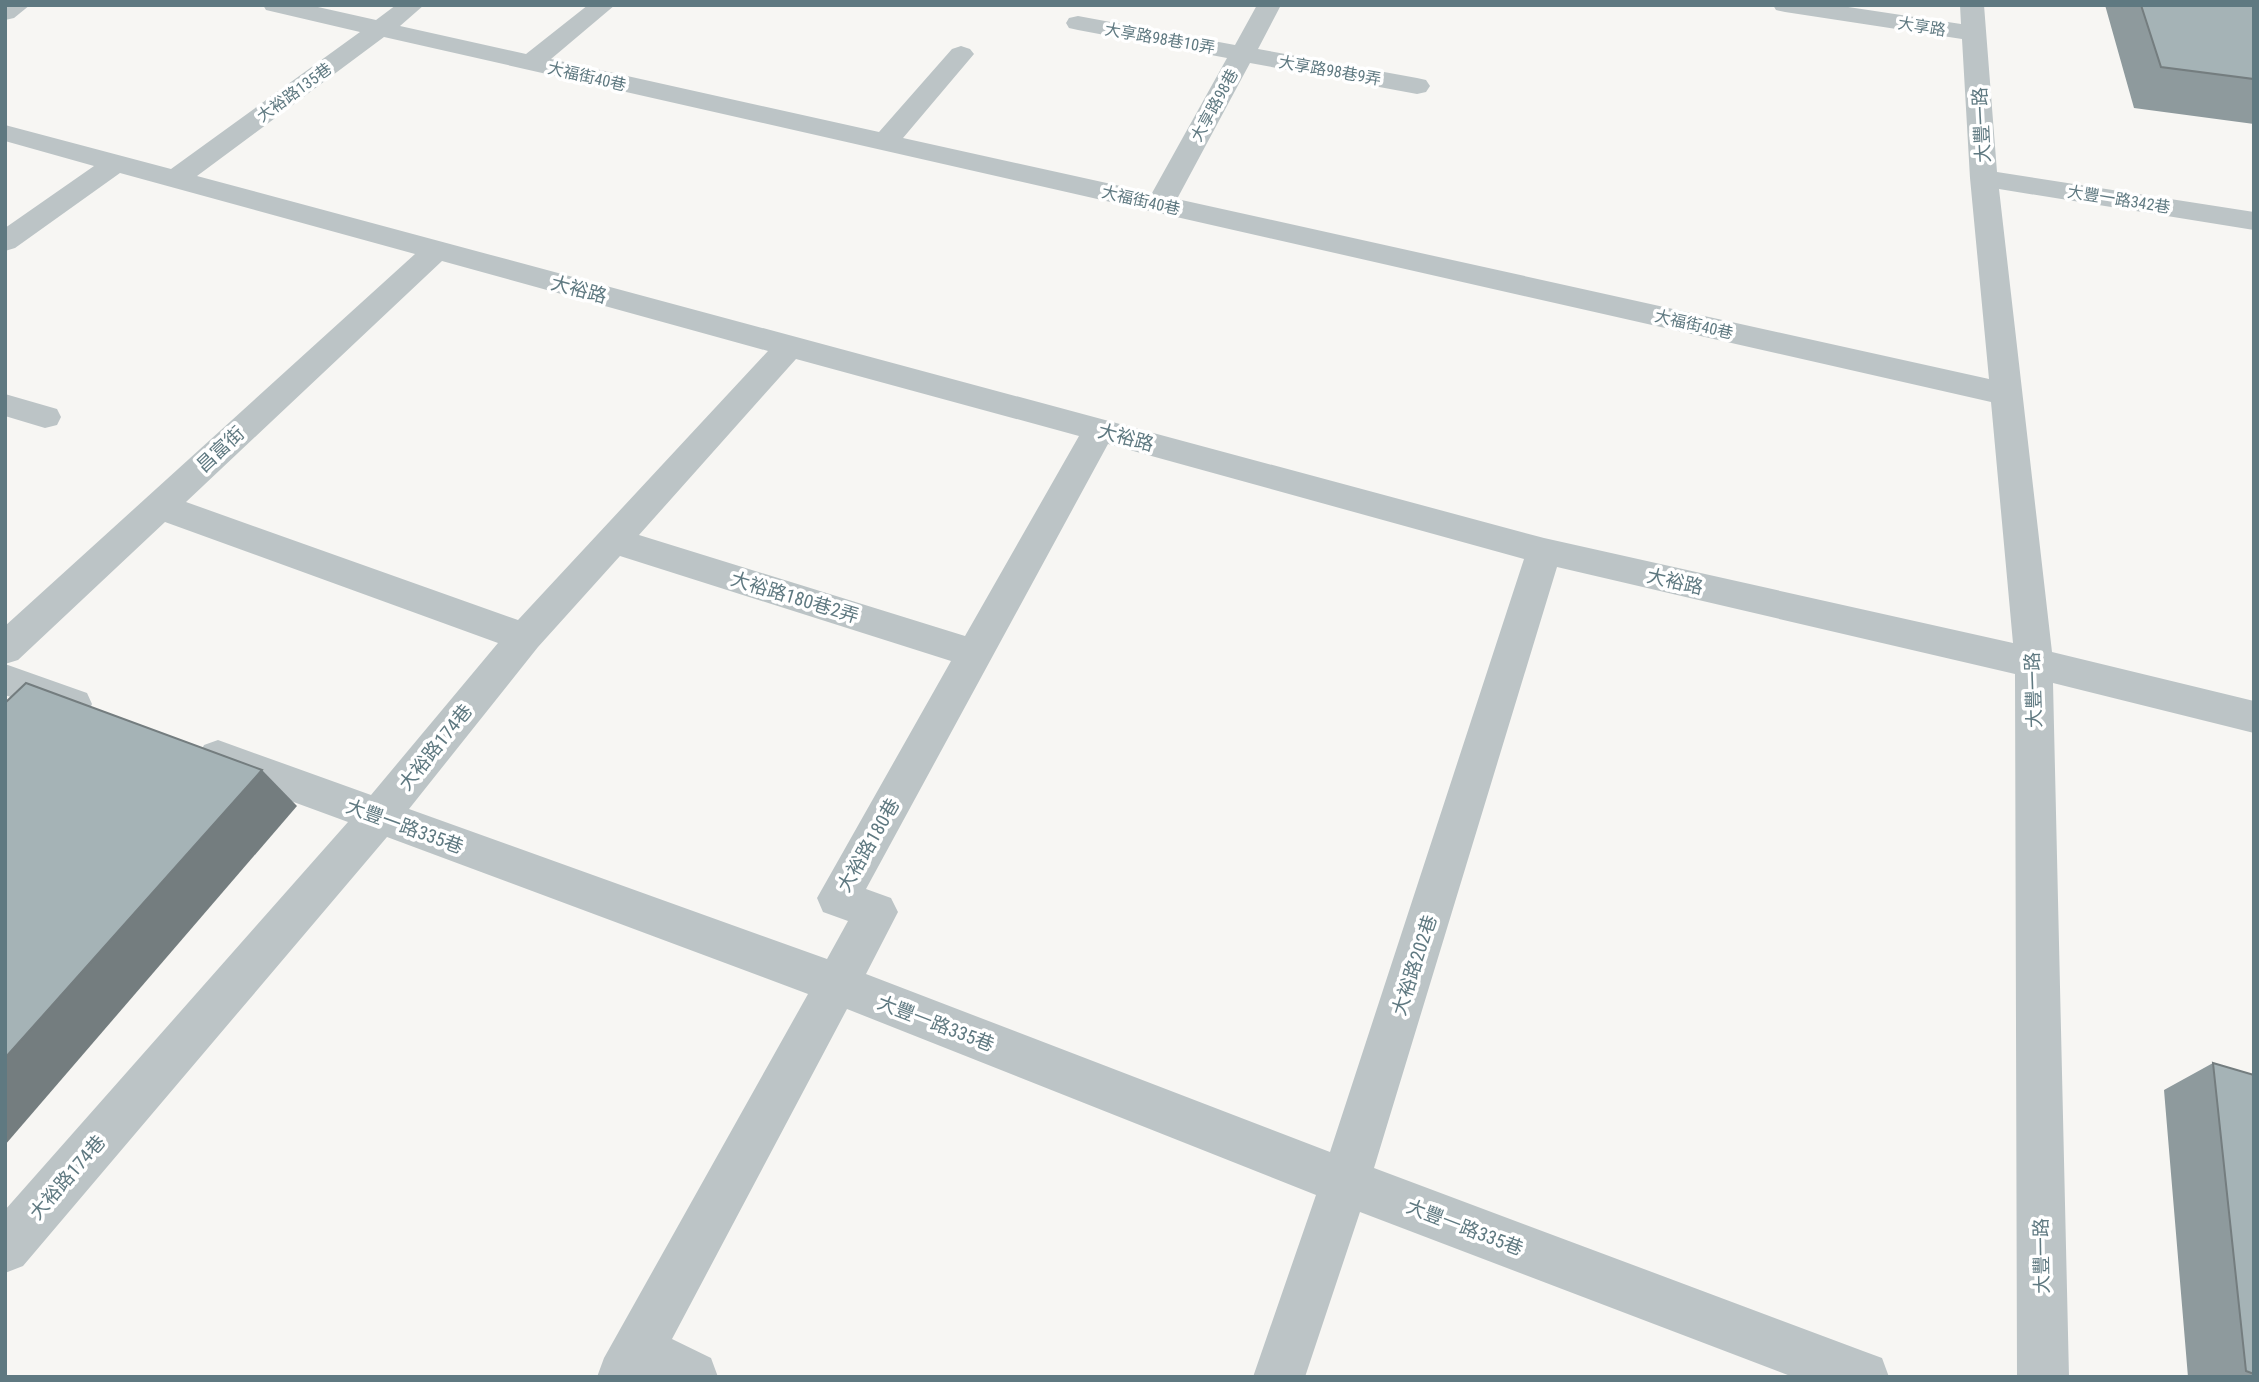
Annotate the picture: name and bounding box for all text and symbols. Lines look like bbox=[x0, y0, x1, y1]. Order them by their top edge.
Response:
street label: 大享路 bbox=[1897, 13, 1947, 40]
street label: 大享路98巷10弄 bbox=[1103, 19, 1217, 58]
street label: 大享路98巷9弄 bbox=[1277, 52, 1383, 89]
street label: 大福街40巷 bbox=[546, 58, 628, 95]
street label: 大裕路135巷 bbox=[253, 59, 335, 126]
street label: 大享路98巷 bbox=[1187, 66, 1242, 145]
street label: 大豐一路 bbox=[1968, 86, 1995, 164]
street label: 大福街40巷 bbox=[1100, 182, 1182, 219]
street label: 大豐一路342巷 bbox=[2066, 182, 2172, 217]
street label: 大裕路 bbox=[548, 271, 609, 308]
street label: 大福街40巷 bbox=[1653, 306, 1735, 343]
street label: 大裕路 bbox=[1095, 419, 1156, 456]
street label: 昌富街 bbox=[192, 422, 249, 477]
street label: 大裕路 bbox=[1645, 564, 1705, 599]
street label: 大裕路180巷2弄 bbox=[728, 567, 862, 628]
street label: 大豐一路 bbox=[2021, 652, 2046, 728]
street label: 大裕路174巷 bbox=[394, 700, 477, 795]
street label: 大裕路180巷 bbox=[832, 794, 904, 896]
street label: 大豐一路335巷 bbox=[343, 795, 467, 858]
street label: 大裕路202巷 bbox=[1387, 912, 1442, 1018]
street label: 大豐一路335巷 bbox=[874, 991, 997, 1056]
street label: 大裕路174巷 bbox=[25, 1130, 110, 1224]
street label: 大豐一路335巷 bbox=[1403, 1195, 1526, 1260]
street label: 大豐一路 bbox=[2029, 1218, 2054, 1294]

